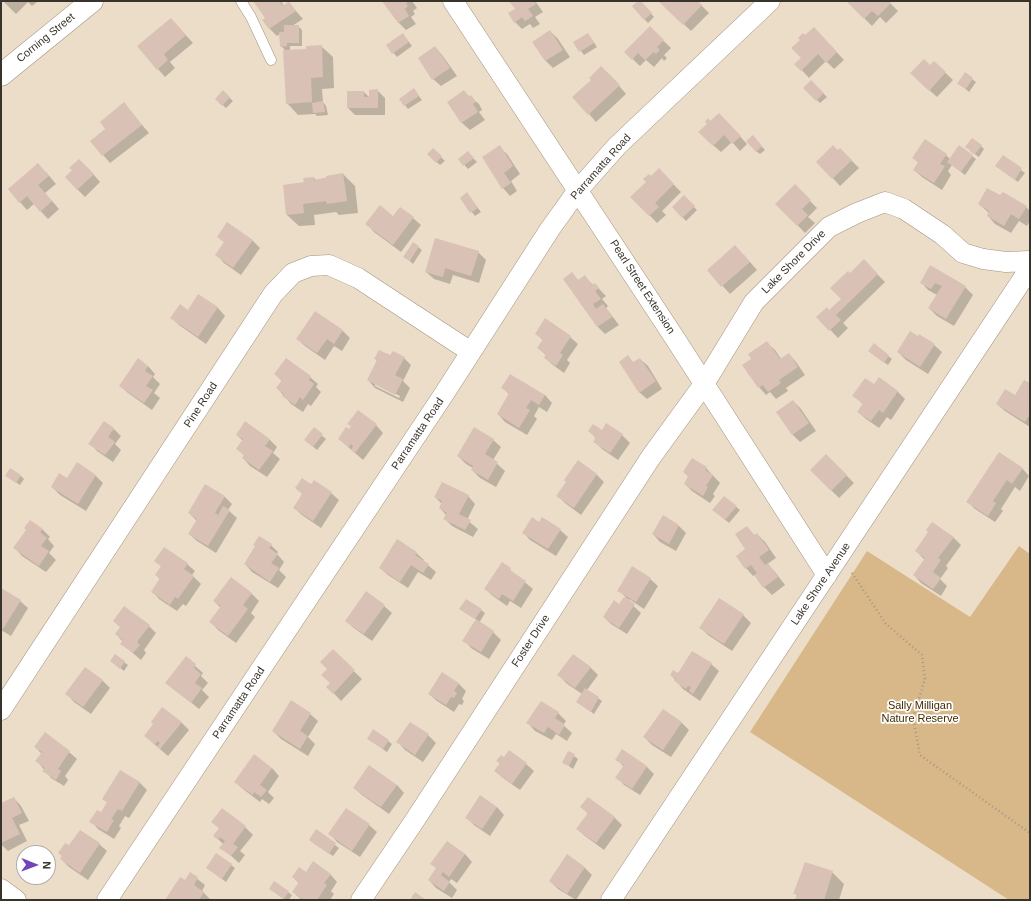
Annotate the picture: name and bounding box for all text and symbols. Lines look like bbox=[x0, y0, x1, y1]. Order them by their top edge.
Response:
street label: Corning Street bbox=[14, 11, 78, 65]
street label: Parramatta Road bbox=[568, 131, 634, 203]
street label: Lake Shore Drive bbox=[759, 227, 829, 297]
street label: Pearl Street Extension bbox=[607, 238, 677, 336]
street label: Pine Road bbox=[181, 380, 221, 430]
street label: Parramatta Road bbox=[389, 396, 447, 472]
street label: Lake Shore Avenue bbox=[789, 540, 853, 628]
street label: Foster Drive bbox=[509, 612, 553, 670]
street label: Parramatta Road bbox=[210, 665, 268, 741]
park label: Sally Milligan Nature Reserve bbox=[881, 699, 959, 725]
north arrow bbox=[16, 845, 56, 885]
text: N bbox=[41, 861, 53, 869]

